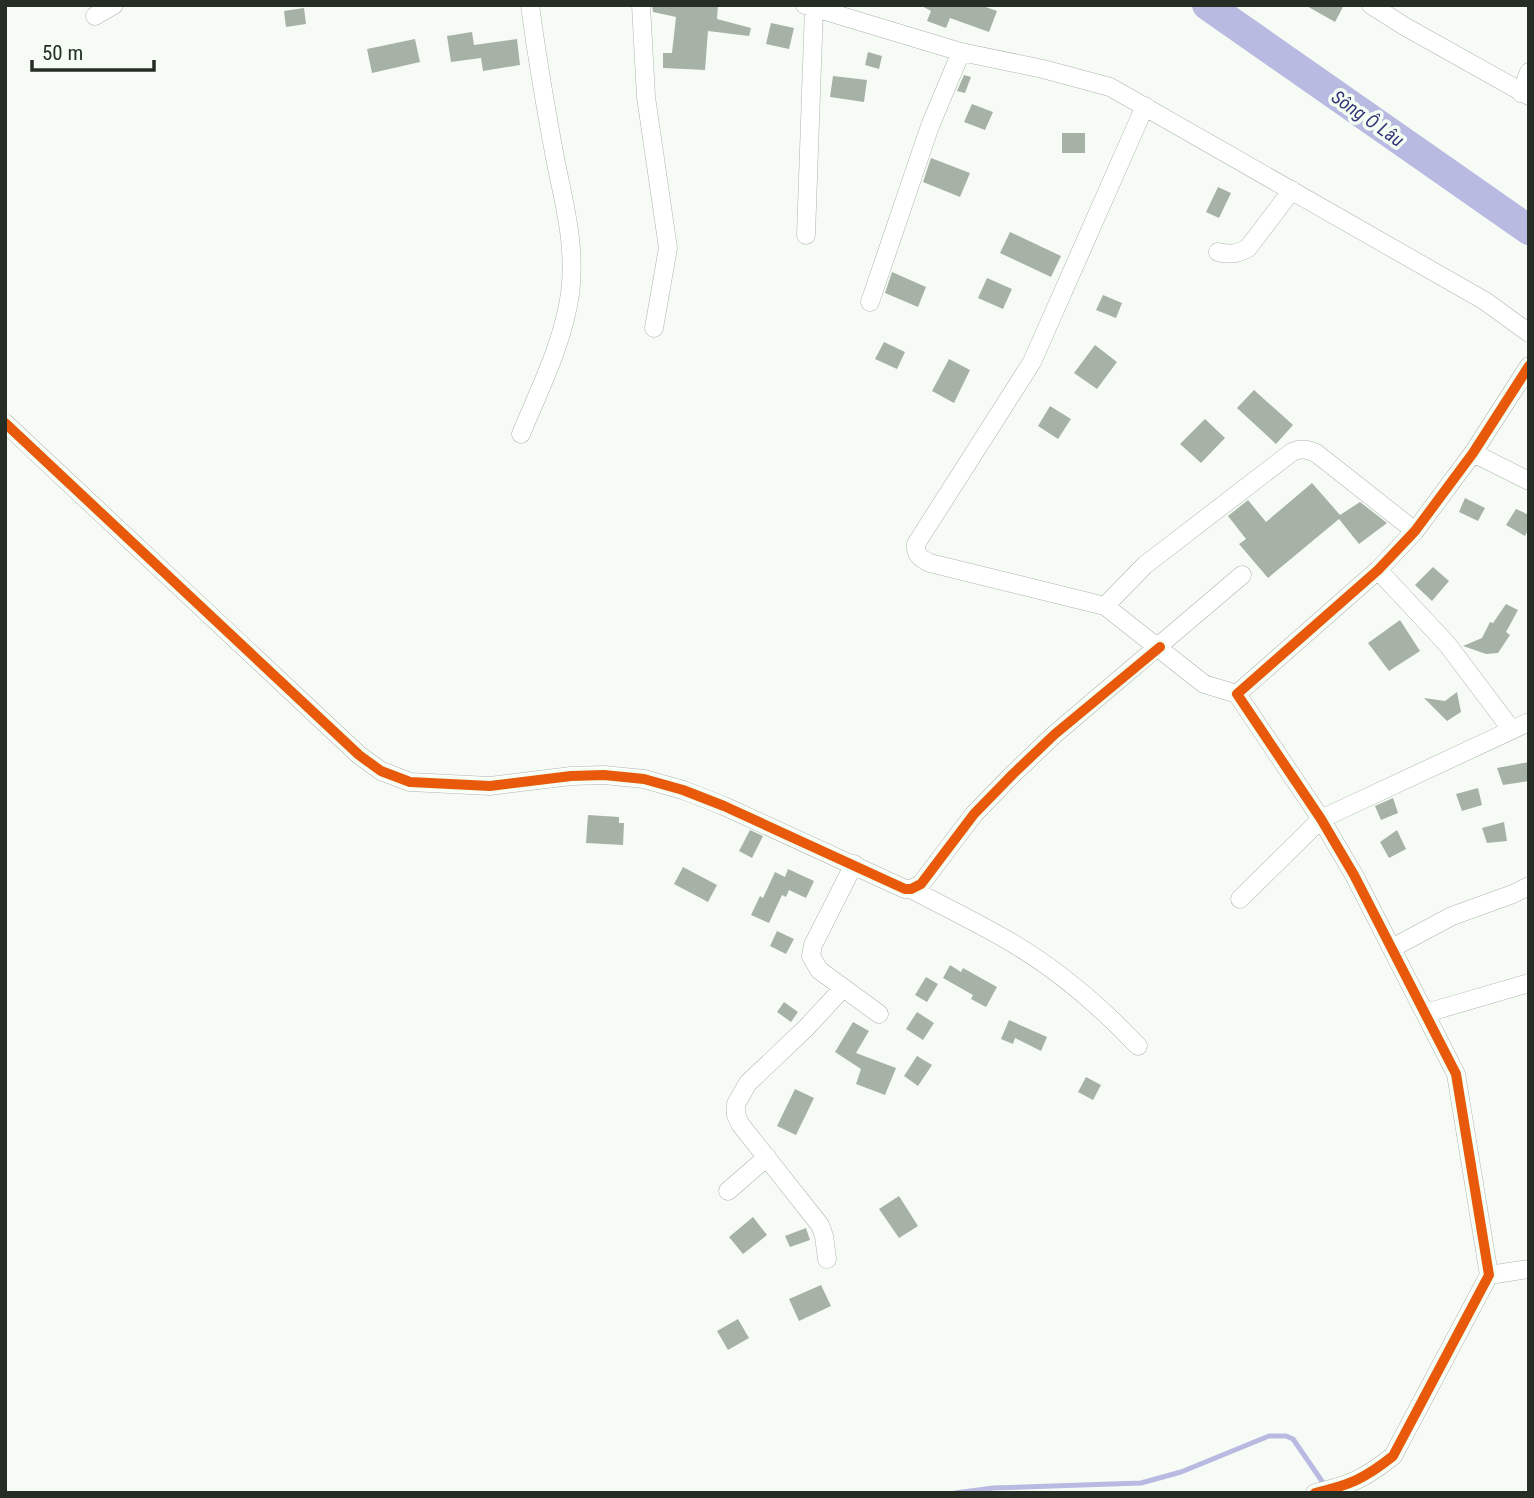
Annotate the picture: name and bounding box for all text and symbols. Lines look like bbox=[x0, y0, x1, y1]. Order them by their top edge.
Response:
scale bar bbox=[32, 28, 154, 72]
text: 50 m bbox=[42, 41, 83, 65]
water label: Sông Ô Lâu bbox=[1327, 85, 1408, 152]

